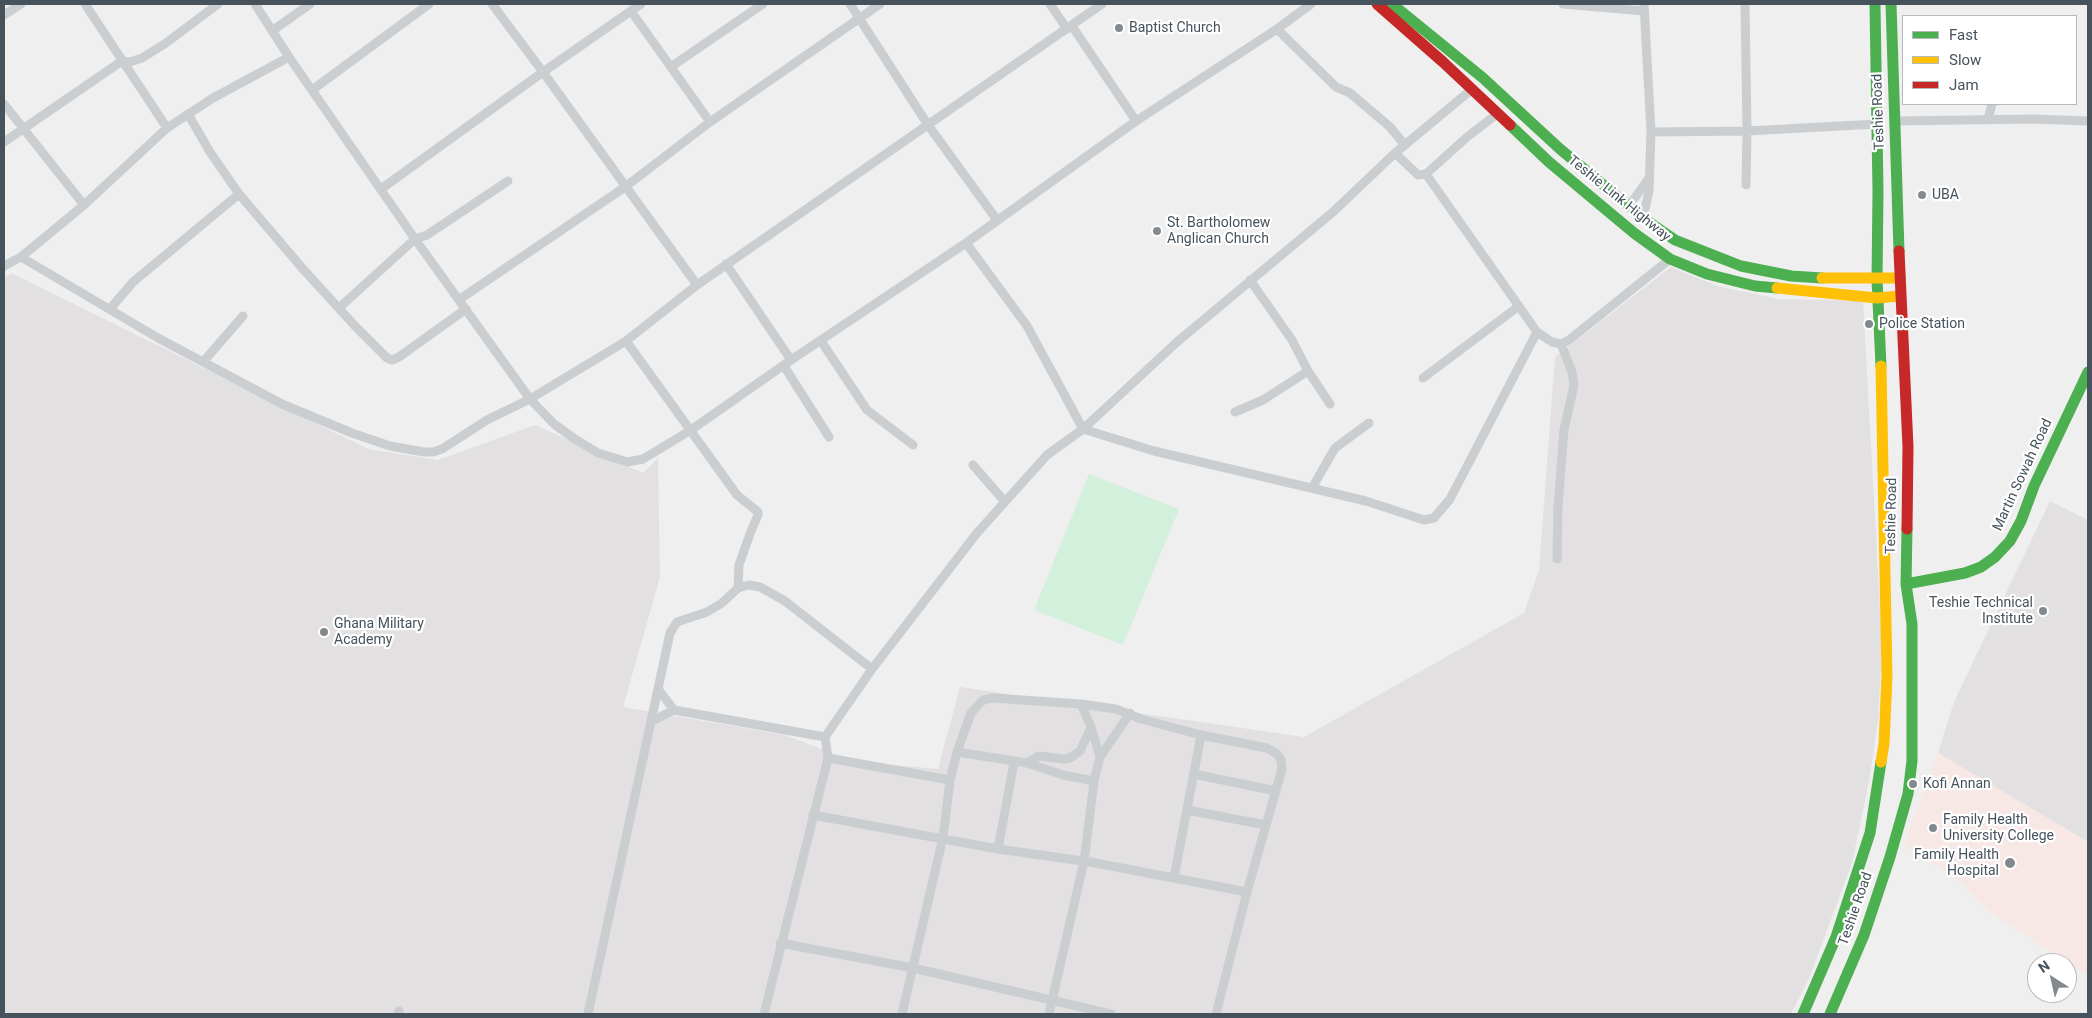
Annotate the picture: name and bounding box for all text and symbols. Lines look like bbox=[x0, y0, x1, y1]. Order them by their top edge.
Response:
legend bbox=[1902, 15, 2077, 105]
place label: Baptist Church bbox=[1129, 20, 1221, 36]
marker: Baptist Church bbox=[1113, 22, 1125, 34]
text: Fast bbox=[1949, 26, 1978, 44]
text: Slow bbox=[1949, 51, 1981, 69]
street label: Teshie Road bbox=[1869, 74, 1889, 150]
text: Jam bbox=[1949, 76, 1979, 94]
street label: Teshie Link Highway bbox=[1564, 152, 1674, 246]
place label: UBA bbox=[1932, 187, 1959, 203]
marker: UBA bbox=[1916, 189, 1928, 201]
place label: St. Bartholomew Anglican Church bbox=[1167, 215, 1270, 248]
marker: St. Bartholomew Anglican Church bbox=[1151, 225, 1163, 237]
place label: Police Station bbox=[1879, 316, 1965, 332]
marker: Police Station bbox=[1863, 318, 1875, 330]
street label: Martin Sowah Road bbox=[1990, 416, 2056, 534]
street label: Teshie Road bbox=[1883, 478, 1901, 554]
place label: Teshie Technical Institute bbox=[1929, 595, 2033, 628]
marker: Teshie Technical Institute bbox=[2037, 605, 2049, 617]
place label: Ghana Military Academy bbox=[334, 616, 424, 648]
marker: Ghana Military Academy bbox=[318, 626, 330, 638]
place label: Kofi Annan bbox=[1923, 776, 1991, 792]
marker: Kofi Annan bbox=[1907, 778, 1919, 790]
place label: Family Health University College bbox=[1943, 812, 2054, 844]
marker: Family Health University College bbox=[1927, 822, 1939, 834]
place label: Family Health Hospital bbox=[1914, 847, 1999, 880]
marker: Family Health Hospital bbox=[2003, 856, 2017, 870]
street label: Teshie Road bbox=[1836, 870, 1876, 948]
north arrow bbox=[2027, 953, 2077, 1003]
text: N bbox=[2035, 957, 2053, 976]

